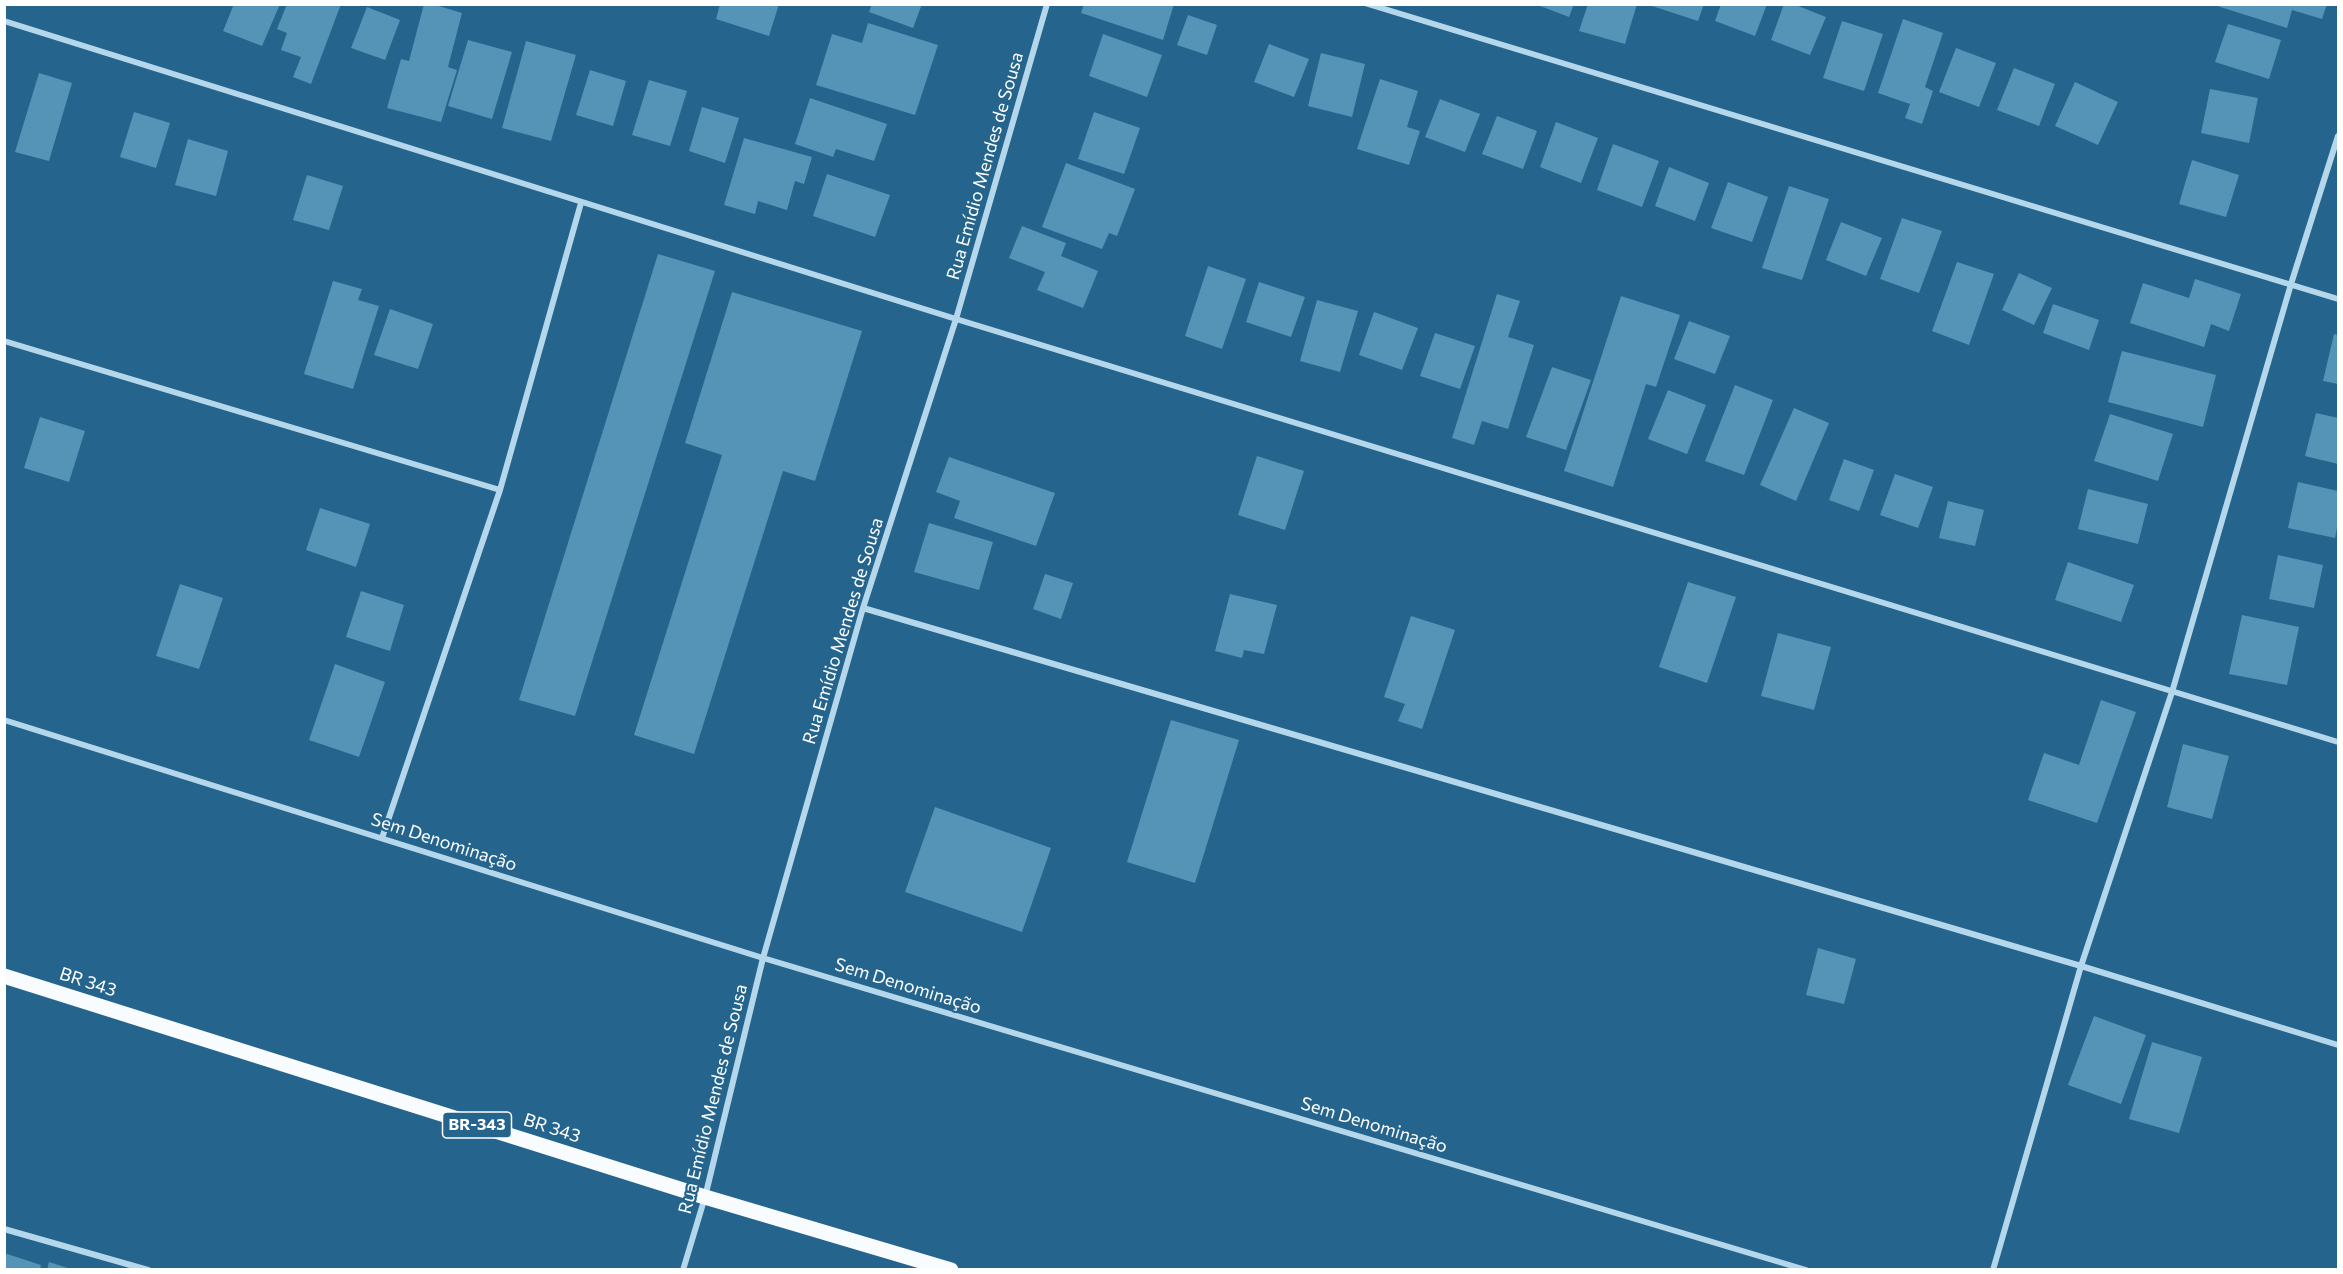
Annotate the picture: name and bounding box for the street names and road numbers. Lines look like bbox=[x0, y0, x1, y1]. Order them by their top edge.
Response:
street label: Rua Emídio Mendes de Sousa bbox=[942, 50, 1028, 282]
street label: Rua Emídio Mendes de Sousa bbox=[798, 515, 888, 747]
street label: Sem Denominação bbox=[368, 808, 520, 876]
street label: Sem Denominação bbox=[832, 953, 984, 1019]
street label: BR 343 bbox=[57, 963, 119, 1001]
street label: Rua Emídio Mendes de Sousa bbox=[674, 982, 752, 1216]
street label: Sem Denominação bbox=[1298, 1092, 1450, 1158]
street label: BR 343 bbox=[521, 1109, 583, 1147]
road number: BR-343 bbox=[442, 1112, 512, 1138]

